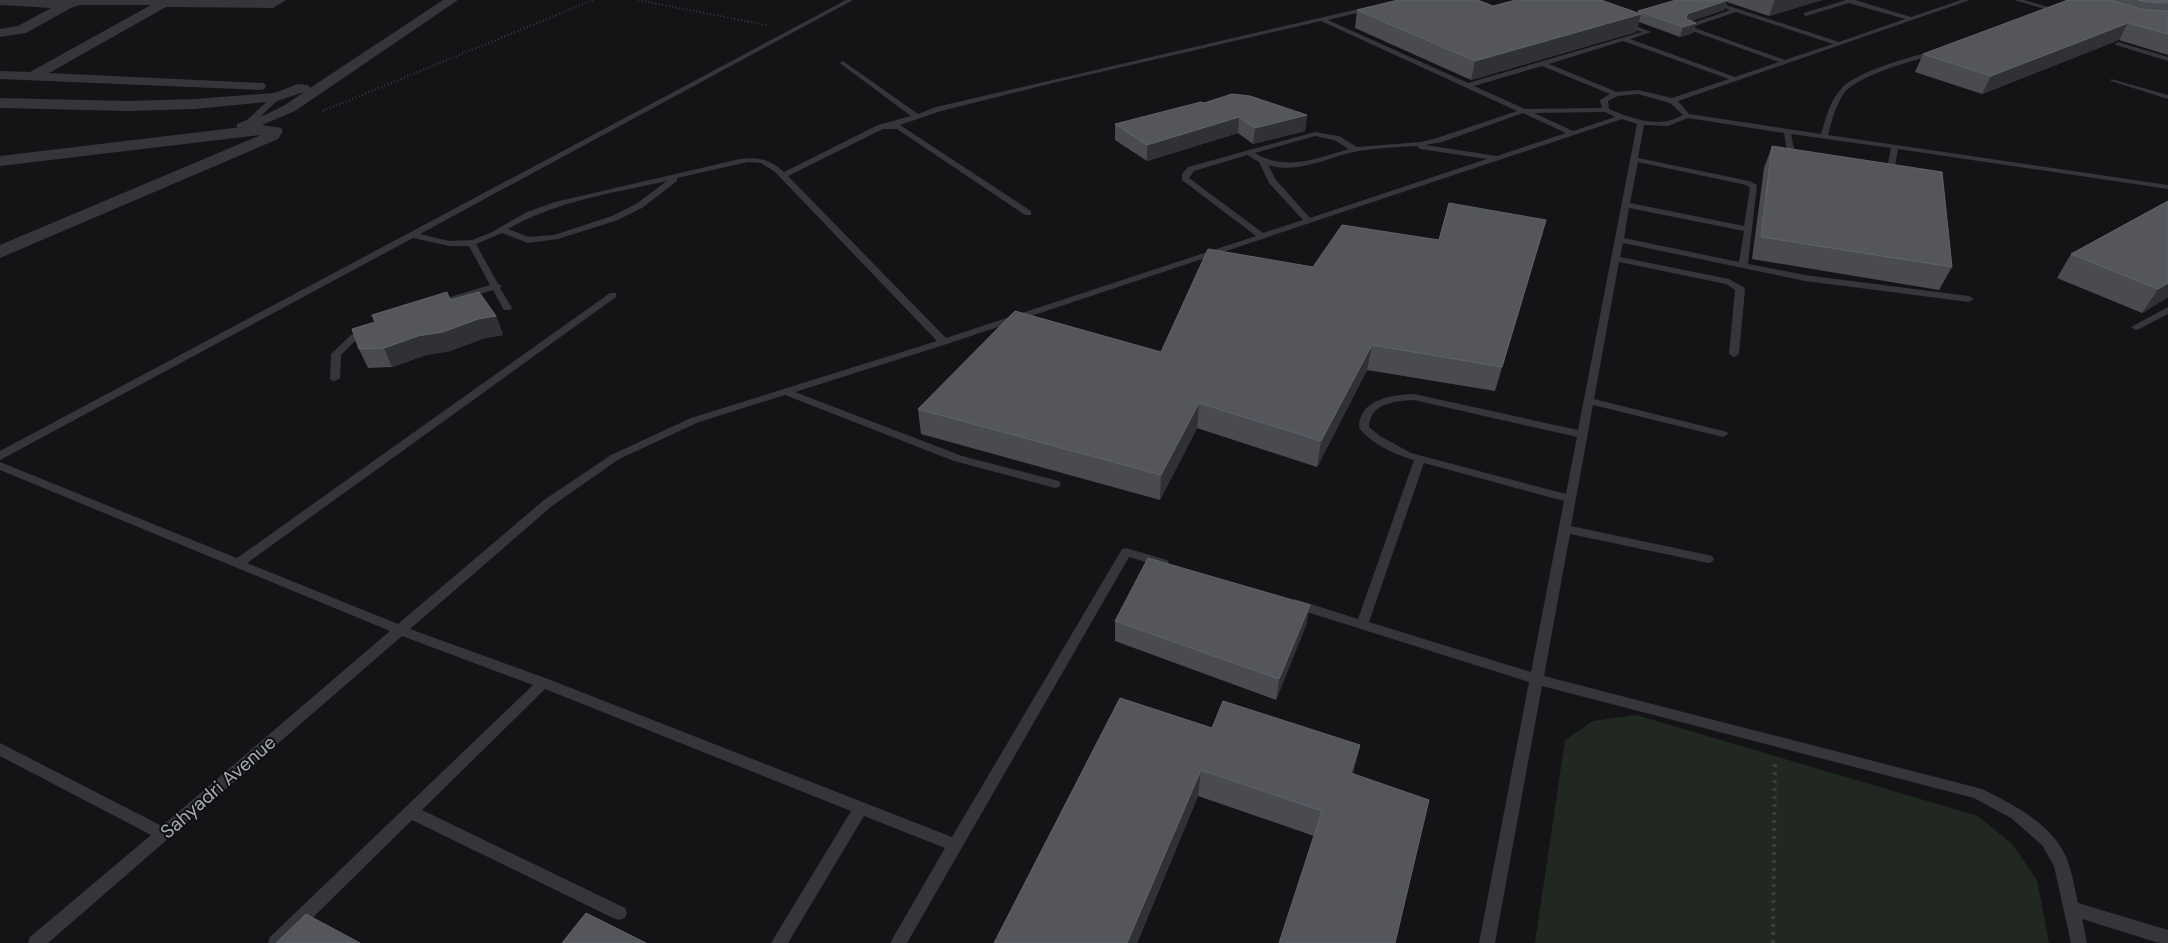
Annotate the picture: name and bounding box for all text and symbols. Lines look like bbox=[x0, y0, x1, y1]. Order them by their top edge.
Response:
street label: Sahyadri Avenue bbox=[155, 730, 281, 844]

